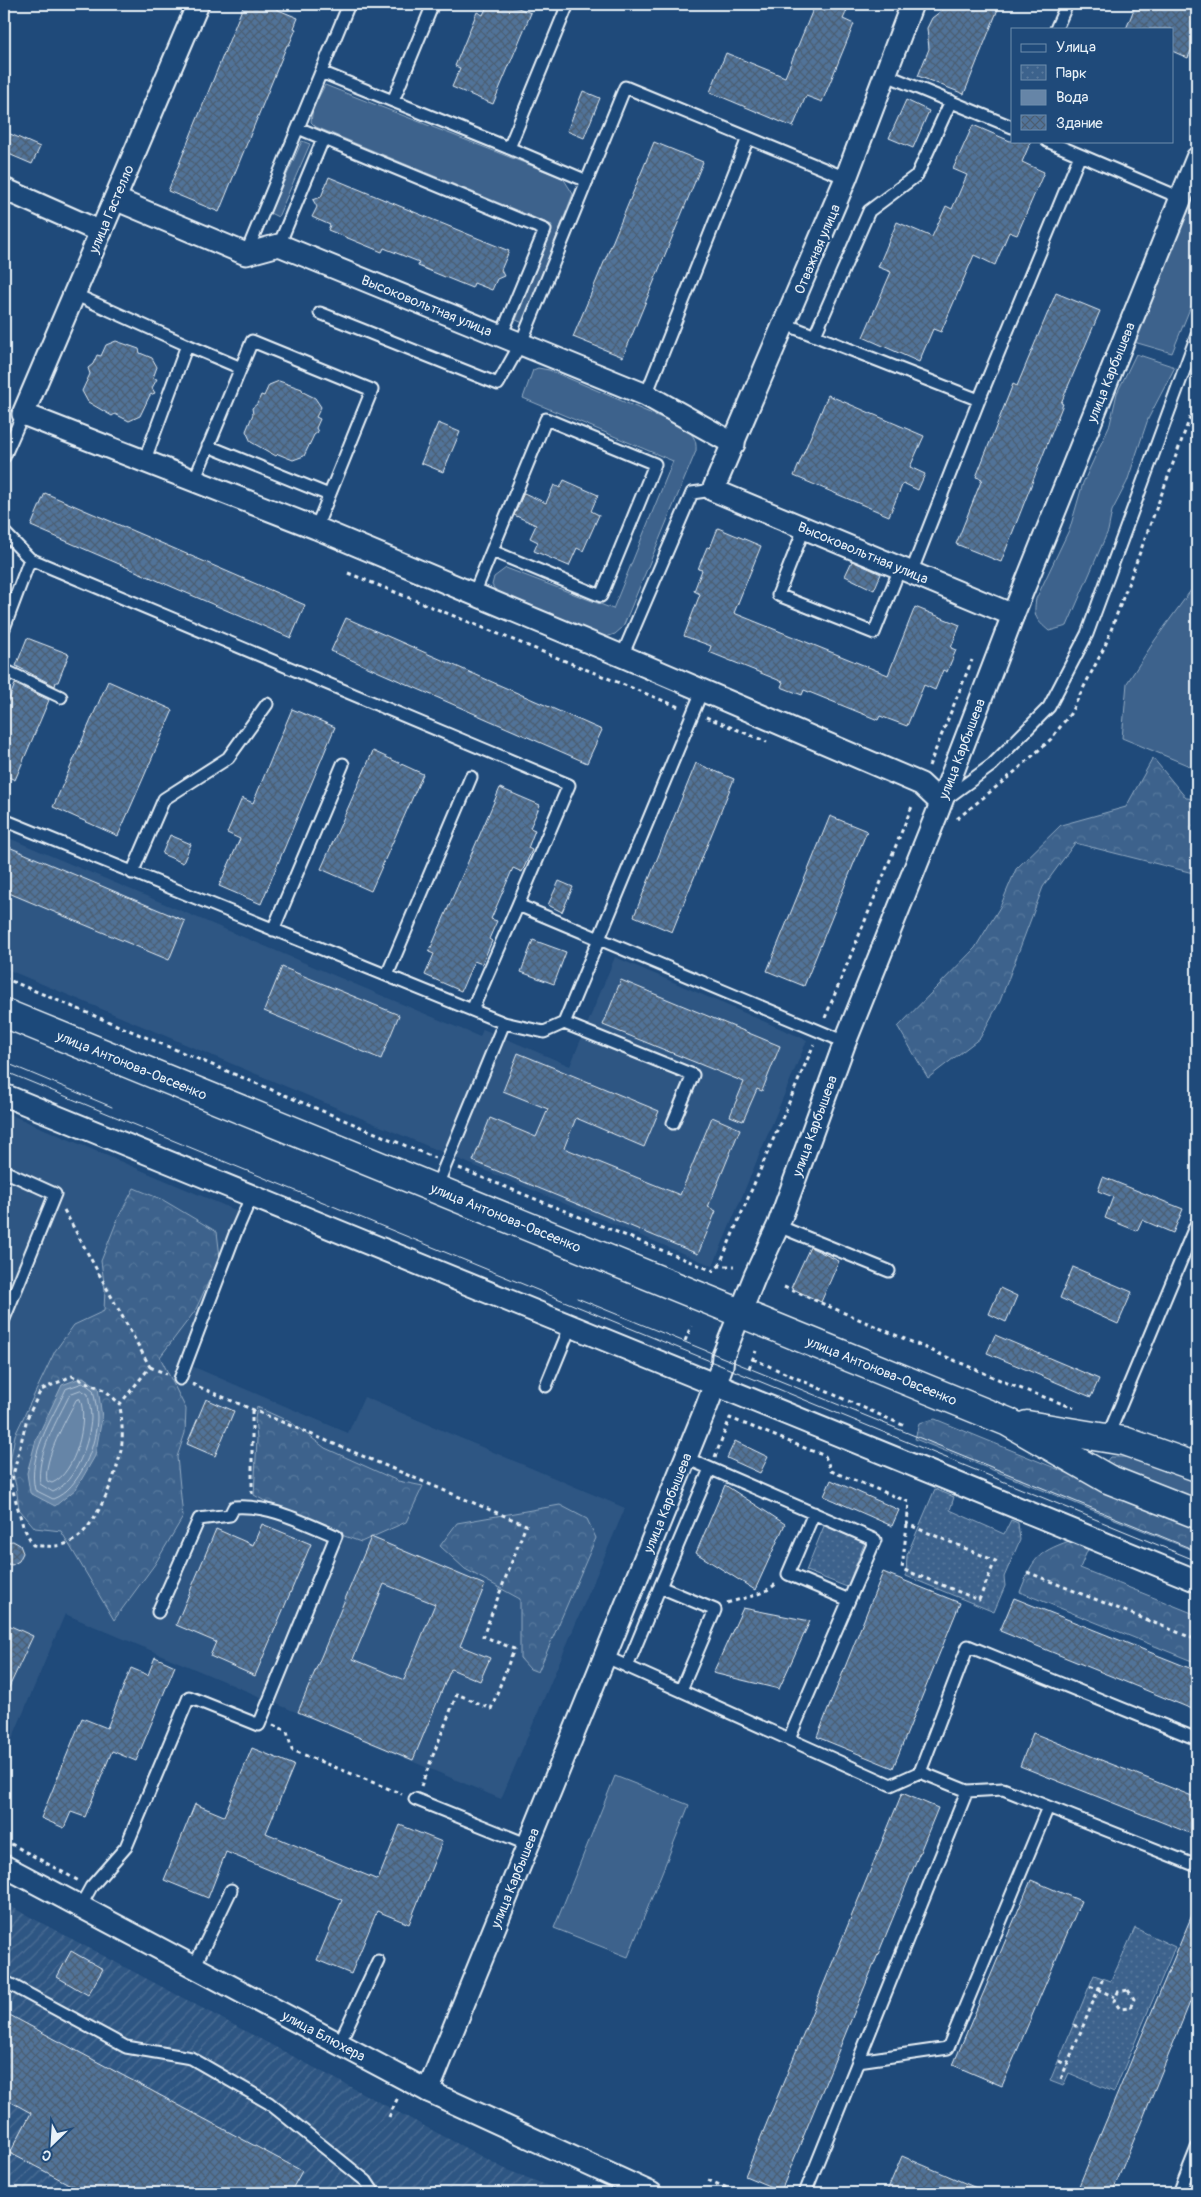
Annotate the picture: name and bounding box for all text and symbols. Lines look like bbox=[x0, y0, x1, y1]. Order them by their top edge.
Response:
legend bbox=[1011, 28, 1174, 142]
text: Улица bbox=[1056, 38, 1096, 57]
text: Парк bbox=[1056, 64, 1087, 83]
text: Вода bbox=[1056, 88, 1089, 107]
text: Здание bbox=[1056, 114, 1103, 133]
street label: улица Гастелло bbox=[85, 162, 138, 257]
street label: Отважная улица bbox=[791, 202, 844, 297]
street label: Высоковольтная улица bbox=[359, 272, 495, 340]
street label: улица Карбышева bbox=[1083, 320, 1139, 426]
street label: Высоковольтная улица bbox=[795, 518, 931, 588]
street label: улица Карбышева bbox=[935, 696, 989, 803]
street label: улица Антонова-Овсеенко bbox=[53, 1027, 210, 1104]
street label: улица Карбышева bbox=[788, 1073, 841, 1180]
street label: улица Антонова-Овсеенко bbox=[427, 1179, 584, 1256]
street label: улица Антонова-Овсеенко bbox=[803, 1332, 960, 1410]
street label: улица Карбышева bbox=[640, 1451, 696, 1556]
street label: улица Карбышева bbox=[487, 1826, 543, 1932]
street label: улица Блюхера bbox=[278, 2007, 368, 2065]
north arrow bbox=[28, 2120, 78, 2170]
text: С bbox=[39, 2146, 54, 2165]

